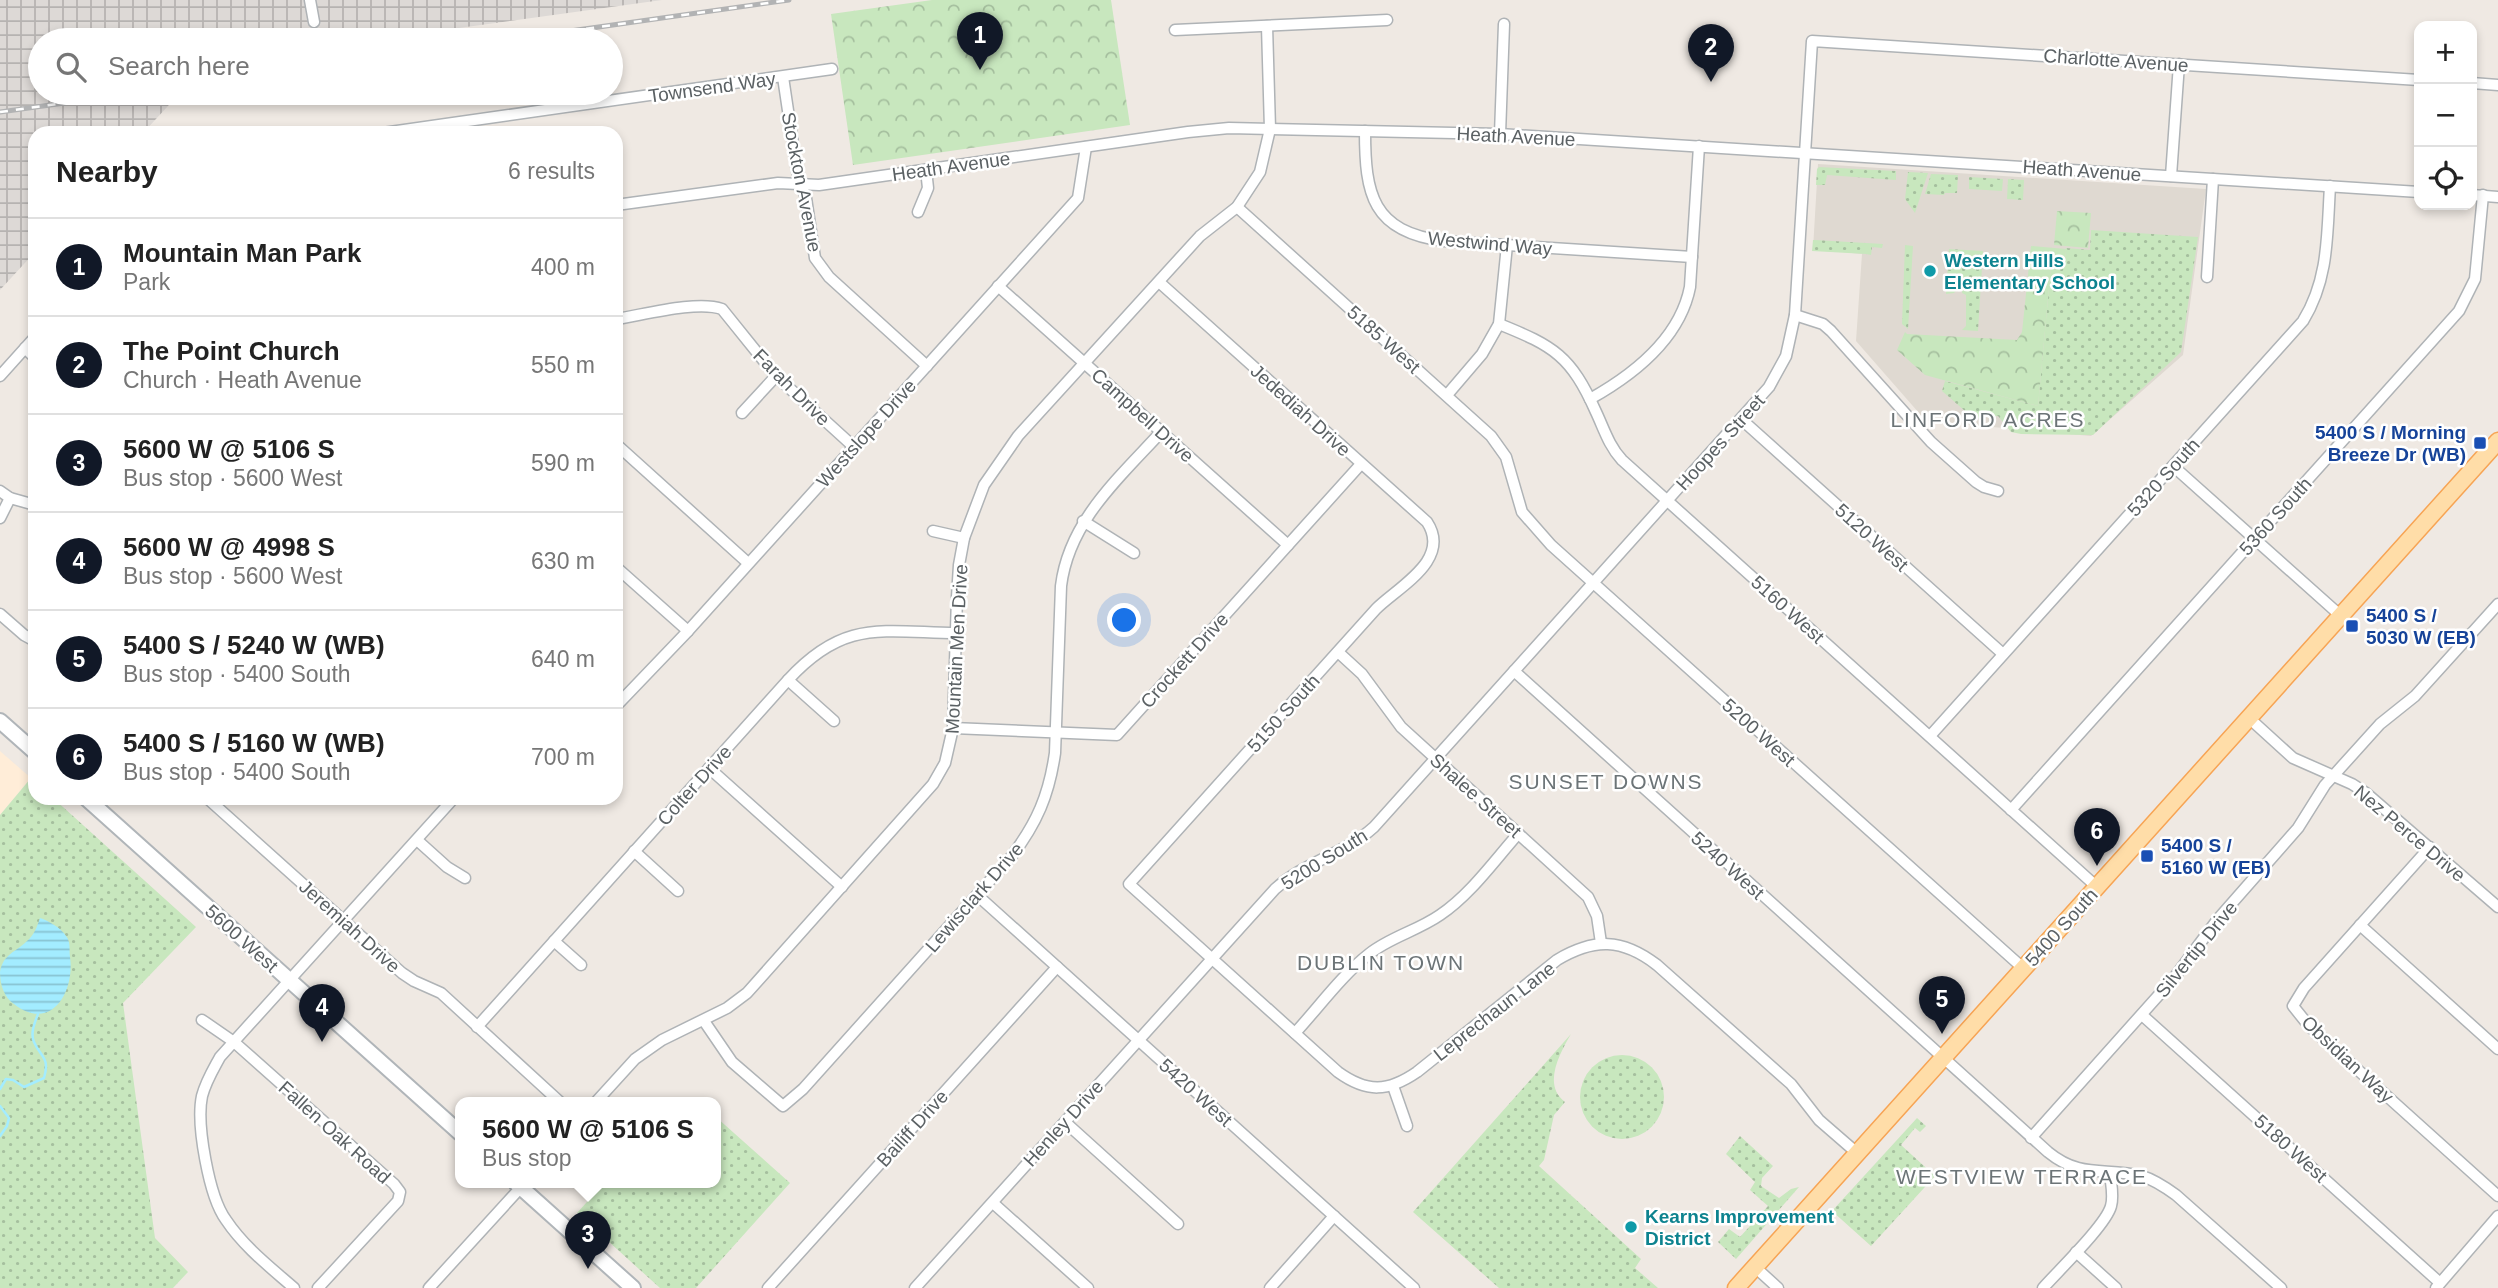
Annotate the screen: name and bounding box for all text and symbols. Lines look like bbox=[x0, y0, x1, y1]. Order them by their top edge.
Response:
pin: 1 bbox=[957, 12, 1003, 70]
map controls bbox=[2414, 21, 2477, 210]
button: + bbox=[2414, 21, 2477, 84]
pin: 2 bbox=[1688, 24, 1734, 82]
search box bbox=[28, 28, 623, 105]
street label: Charlotte Avenue bbox=[2043, 45, 2189, 76]
icon: search bbox=[52, 48, 90, 86]
text: Search here bbox=[108, 51, 250, 81]
street label: Townsend Way bbox=[647, 68, 777, 107]
button: − bbox=[2414, 84, 2477, 147]
street label: Stockton Avenue bbox=[778, 110, 825, 254]
street label: Heath Avenue bbox=[1456, 123, 1576, 150]
button: locate bbox=[2414, 147, 2477, 210]
street label: Heath Avenue bbox=[891, 148, 1011, 185]
text: Nearby bbox=[56, 155, 158, 188]
street label: Heath Avenue bbox=[2022, 156, 2142, 185]
text: 6 results bbox=[508, 158, 595, 184]
street label: Westwind Way bbox=[1427, 228, 1553, 259]
text: Mountain Man Park bbox=[123, 238, 361, 268]
place label: Western Hills Elementary School bbox=[1944, 250, 2115, 293]
text: 1 bbox=[73, 254, 85, 280]
text: 400 m bbox=[531, 254, 595, 280]
marker: Western Hills Elementary School bbox=[1922, 263, 1938, 279]
text: Park bbox=[123, 269, 170, 295]
street label: 5185 West bbox=[1343, 301, 1425, 378]
text: The Point Church bbox=[123, 336, 340, 366]
street label: Farah Drive bbox=[749, 345, 834, 430]
text: 2 bbox=[73, 352, 85, 378]
text: 550 m bbox=[531, 352, 595, 378]
street label: Jedediah Drive bbox=[1247, 360, 1355, 461]
street label: Campbell Drive bbox=[1087, 364, 1198, 467]
text: Church · Heath Avenue bbox=[123, 367, 362, 393]
street label: Westslope Drive bbox=[812, 375, 920, 492]
street label: Hoopes Street bbox=[1672, 390, 1769, 494]
district label: LINFORD ACRES bbox=[1890, 408, 2086, 431]
place label: 5400 S / Morning Breeze Dr (WB) bbox=[2315, 422, 2466, 465]
text: 5600 W @ 5106 S bbox=[123, 434, 335, 464]
street label: 5320 South bbox=[2123, 434, 2204, 520]
marker: 5400 S / Morning Breeze Dr (WB) bbox=[2472, 435, 2488, 451]
text: 3 bbox=[73, 450, 85, 476]
text: 590 m bbox=[531, 450, 595, 476]
text: Bus stop · 5600 West bbox=[123, 465, 342, 491]
street label: 5360 South bbox=[2235, 473, 2316, 559]
street label: 5120 West bbox=[1831, 499, 1913, 576]
text: 5600 W @ 4998 S bbox=[123, 532, 335, 562]
text: 4 bbox=[73, 548, 85, 574]
text: 630 m bbox=[531, 548, 595, 574]
text: Bus stop · 5600 West bbox=[123, 563, 342, 589]
street label: Mountain Men Drive bbox=[942, 564, 971, 734]
street label: 5160 West bbox=[1747, 571, 1829, 648]
your location bbox=[1107, 603, 1141, 637]
place label: 5400 S / 5030 W (EB) bbox=[2366, 605, 2476, 648]
street label: Crockett Drive bbox=[1136, 609, 1232, 712]
marker: 5400 S / 5030 W (EB) bbox=[2344, 618, 2360, 634]
text: 5400 S / 5240 W (WB) bbox=[123, 630, 385, 660]
text: 5 bbox=[73, 646, 85, 672]
text: 640 m bbox=[531, 646, 595, 672]
text: Bus stop · 5400 South bbox=[123, 661, 351, 687]
street label: 5150 South bbox=[1243, 670, 1324, 756]
street label: 5200 West bbox=[1718, 694, 1800, 771]
text: 5400 S / 5160 W (WB) bbox=[123, 728, 385, 758]
street label: Colter Drive bbox=[653, 741, 736, 830]
text: 6 bbox=[73, 744, 85, 770]
text: 700 m bbox=[531, 744, 595, 770]
street label: Shalee Street bbox=[1426, 749, 1526, 842]
text: Bus stop · 5400 South bbox=[123, 759, 351, 785]
district label: SUNSET DOWNS bbox=[1508, 770, 1704, 793]
street label: Nez Perce Drive bbox=[2350, 781, 2469, 886]
pin: 6 bbox=[2074, 808, 2120, 866]
street label: 5200 South bbox=[1277, 825, 1371, 894]
street label: 5240 West bbox=[1687, 827, 1769, 904]
place label: 5400 S / 5160 W (EB) bbox=[2161, 835, 2271, 878]
street label: Lewisclark Drive bbox=[921, 838, 1028, 956]
marker: 5400 S / 5160 W (EB) bbox=[2139, 848, 2155, 864]
street label: Jeremiah Drive bbox=[295, 876, 404, 977]
street label: 5400 South bbox=[2021, 884, 2102, 970]
street label: Silvertip Drive bbox=[2151, 897, 2241, 1001]
street label: 5600 West bbox=[201, 900, 283, 977]
district label: DUBLIN TOWN bbox=[1297, 951, 1465, 974]
street label: Leprechaun Lane bbox=[1430, 958, 1559, 1065]
pin: 5 bbox=[1919, 976, 1965, 1034]
pin: 4 bbox=[299, 984, 345, 1042]
street label: Obsidian Way bbox=[2298, 1012, 2398, 1107]
street label: 5420 West bbox=[1155, 1054, 1237, 1131]
street label: Henley Drive bbox=[1019, 1076, 1108, 1171]
street label: Fallen Oak Road bbox=[275, 1077, 395, 1188]
street label: Bailiff Drive bbox=[873, 1086, 952, 1171]
popup bbox=[455, 1097, 721, 1188]
street label: 5180 West bbox=[2250, 1110, 2332, 1187]
text: 5600 W @ 5106 S bbox=[482, 1114, 694, 1144]
text: Bus stop bbox=[482, 1145, 572, 1171]
district label: WESTVIEW TERRACE bbox=[1896, 1165, 2148, 1188]
place label: Kearns Improvement District bbox=[1645, 1206, 1835, 1249]
pin: 3 bbox=[565, 1211, 611, 1269]
marker: Kearns Improvement District bbox=[1623, 1219, 1639, 1235]

